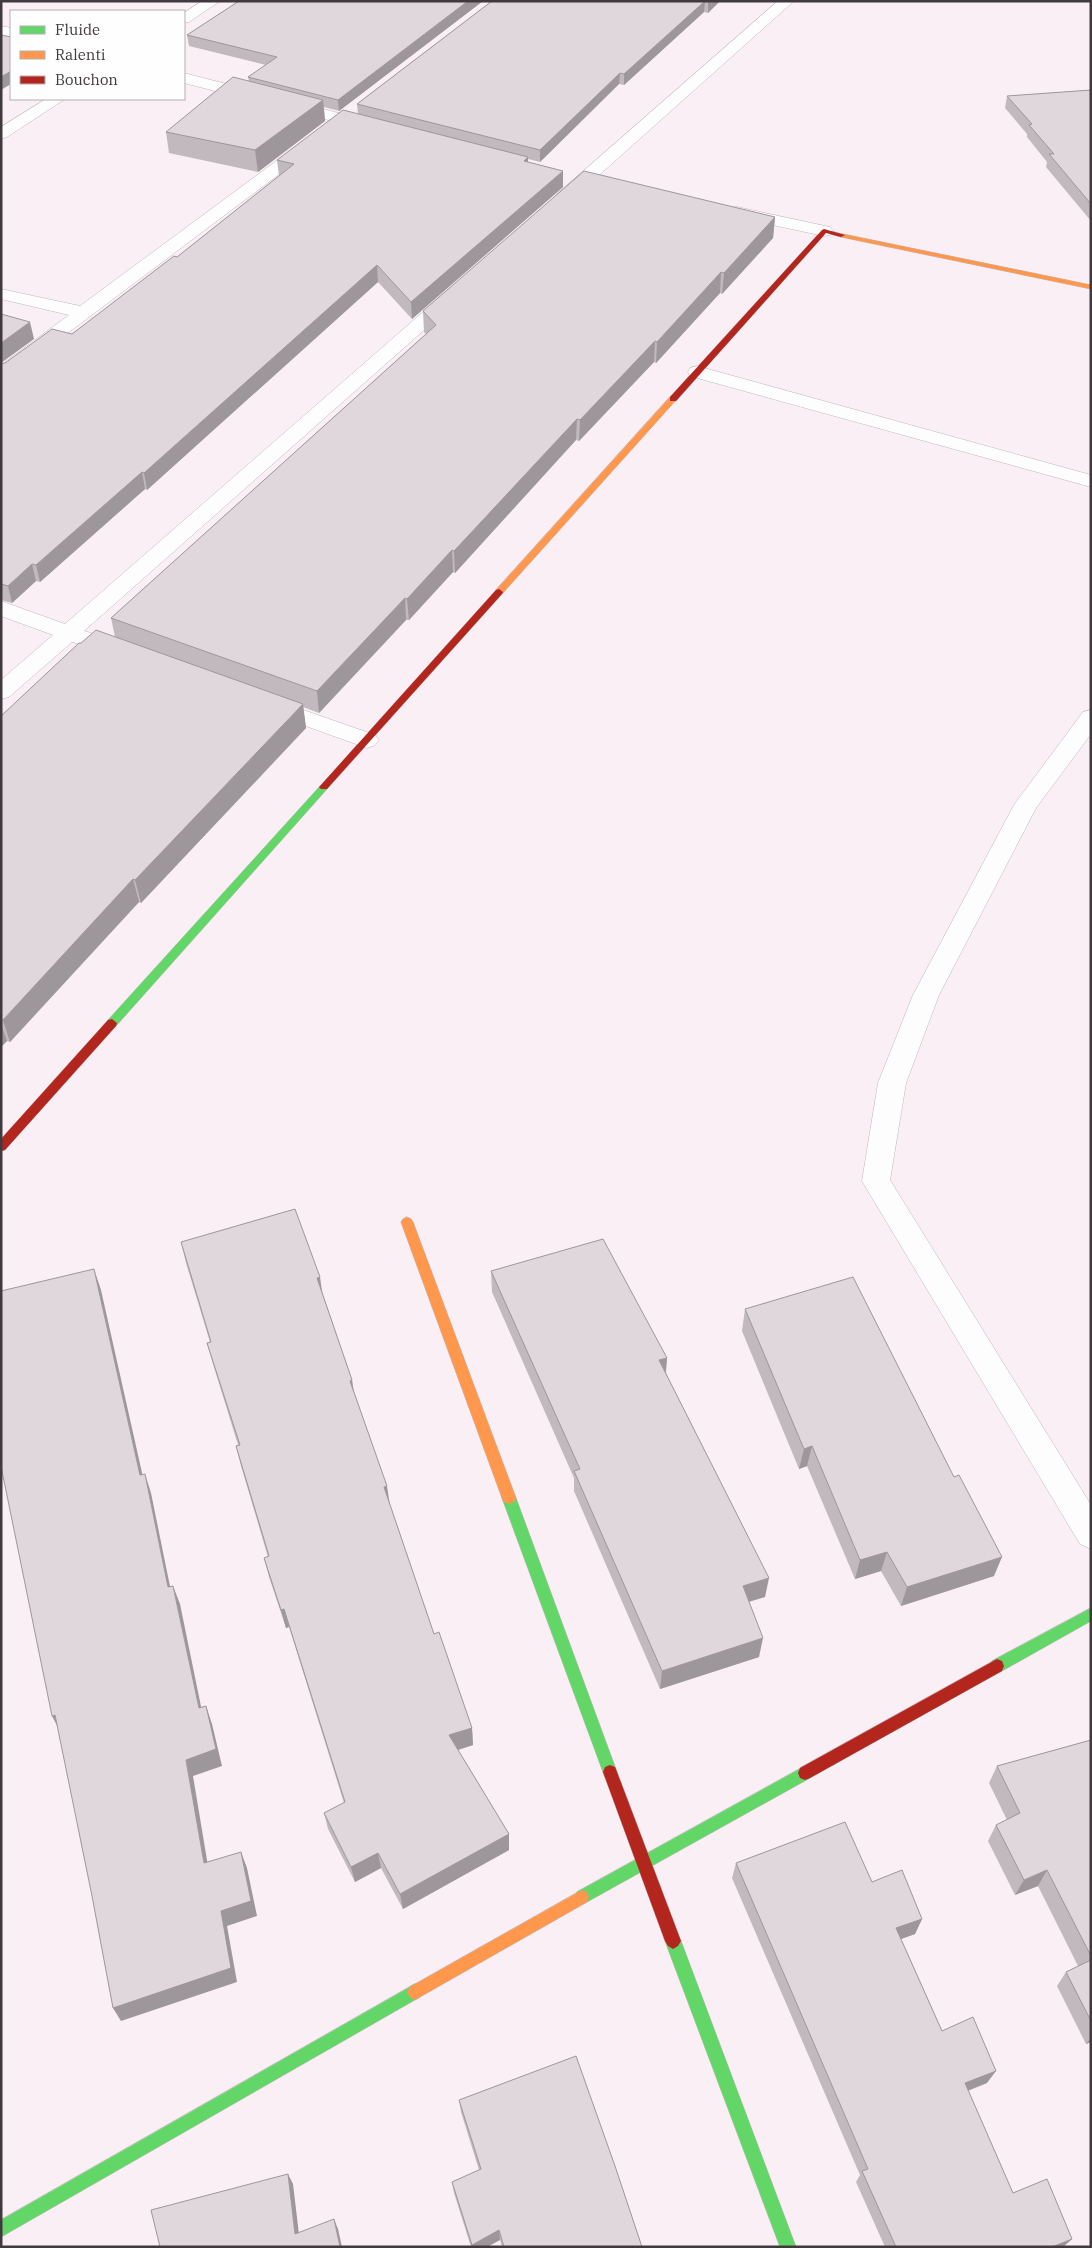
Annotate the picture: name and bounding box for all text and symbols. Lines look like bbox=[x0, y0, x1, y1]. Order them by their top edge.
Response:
legend bbox=[10, 10, 185, 100]
text: Fluide bbox=[55, 20, 100, 39]
text: Ralenti bbox=[55, 45, 106, 64]
text: Bouchon bbox=[55, 70, 118, 89]

